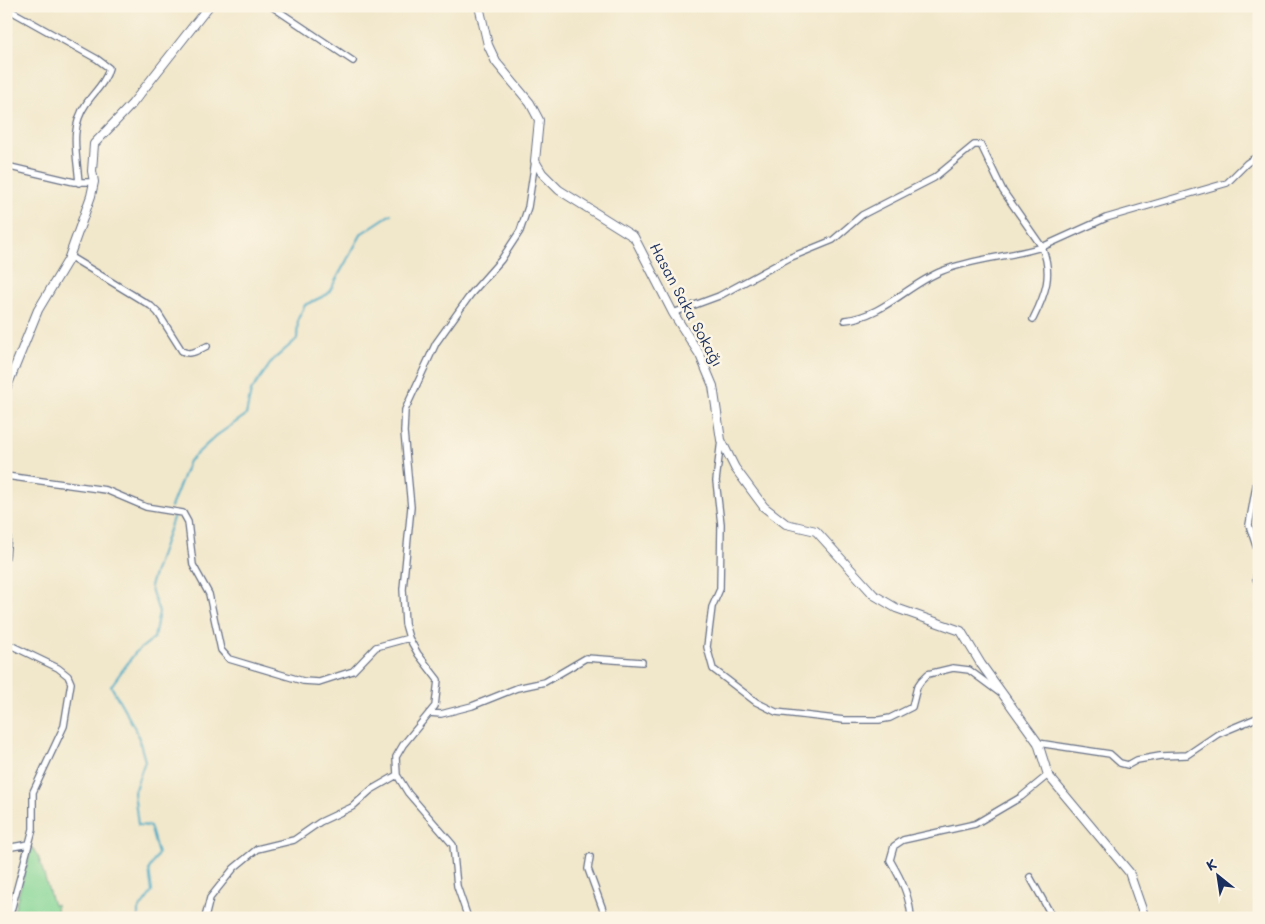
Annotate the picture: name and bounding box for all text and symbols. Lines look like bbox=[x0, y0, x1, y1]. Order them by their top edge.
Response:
street label: Hasan Saka Sokağı bbox=[646, 239, 728, 370]
north arrow bbox=[1192, 852, 1242, 902]
text: K bbox=[1203, 854, 1220, 875]

